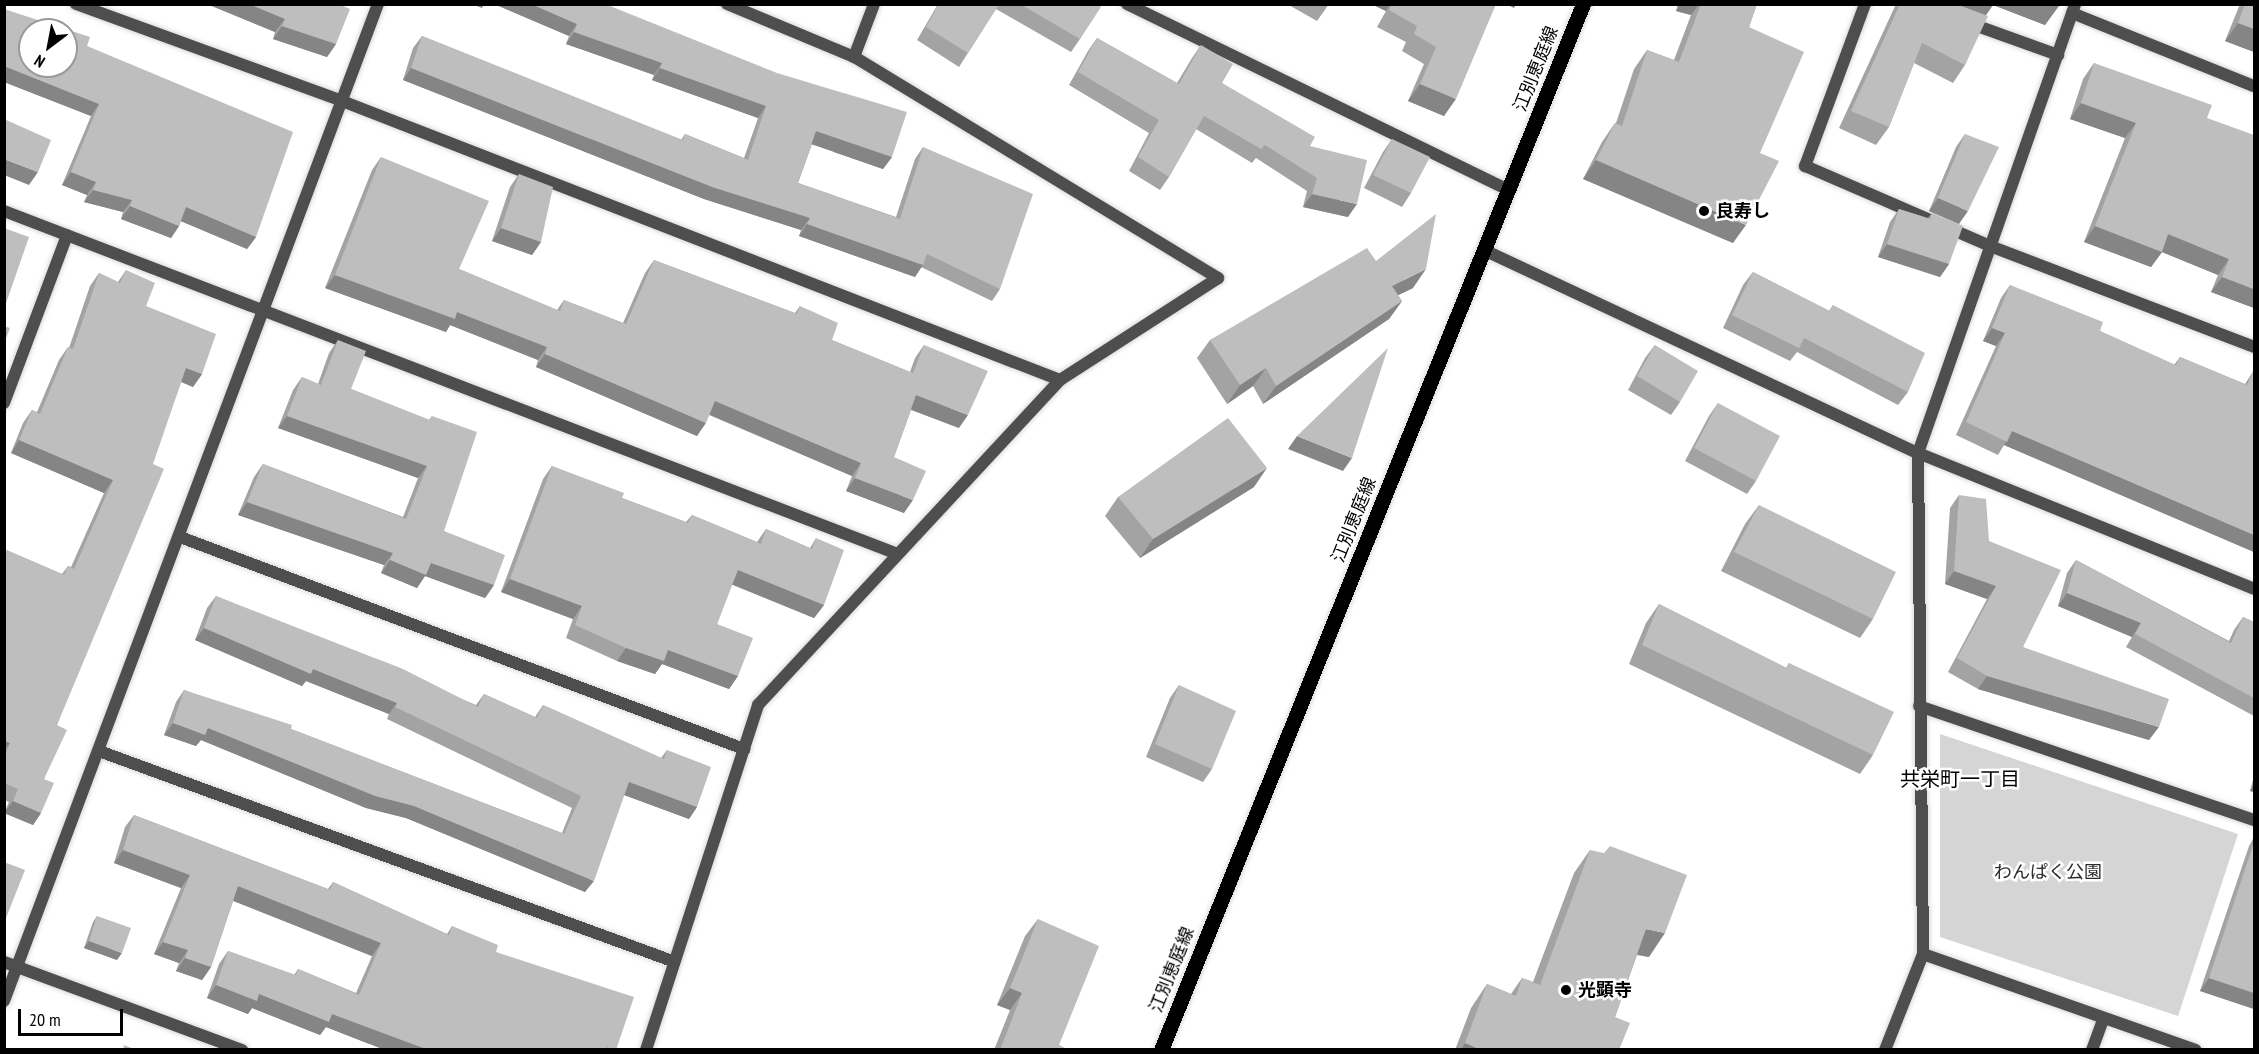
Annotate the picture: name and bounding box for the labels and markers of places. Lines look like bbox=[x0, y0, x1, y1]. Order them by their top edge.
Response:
place label: 良寿し bbox=[1716, 200, 1770, 222]
marker: 良寿し bbox=[1697, 204, 1711, 218]
place label: 光顕寺 bbox=[1578, 979, 1632, 1001]
marker: 光顕寺 bbox=[1559, 983, 1573, 997]

